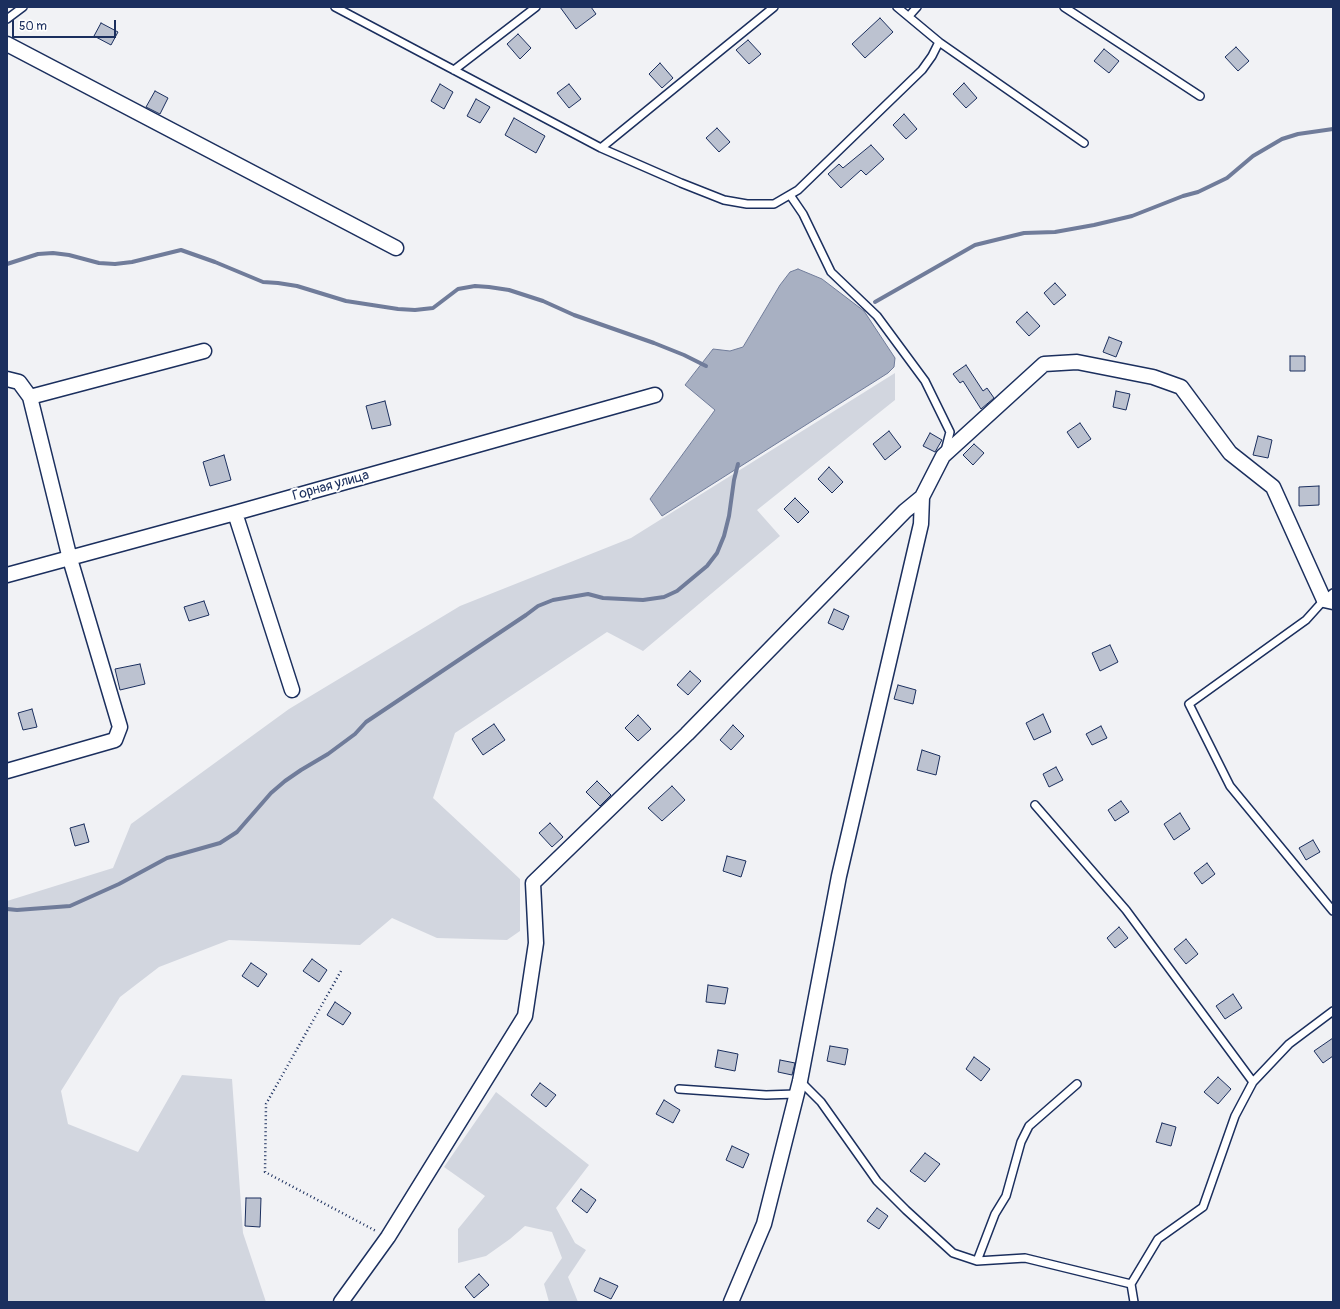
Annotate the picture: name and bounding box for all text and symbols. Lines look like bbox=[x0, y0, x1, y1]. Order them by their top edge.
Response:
scale bar bbox=[14, 12, 118, 38]
text: 50 m bbox=[19, 19, 47, 34]
street label: Горная улица bbox=[291, 467, 371, 505]

